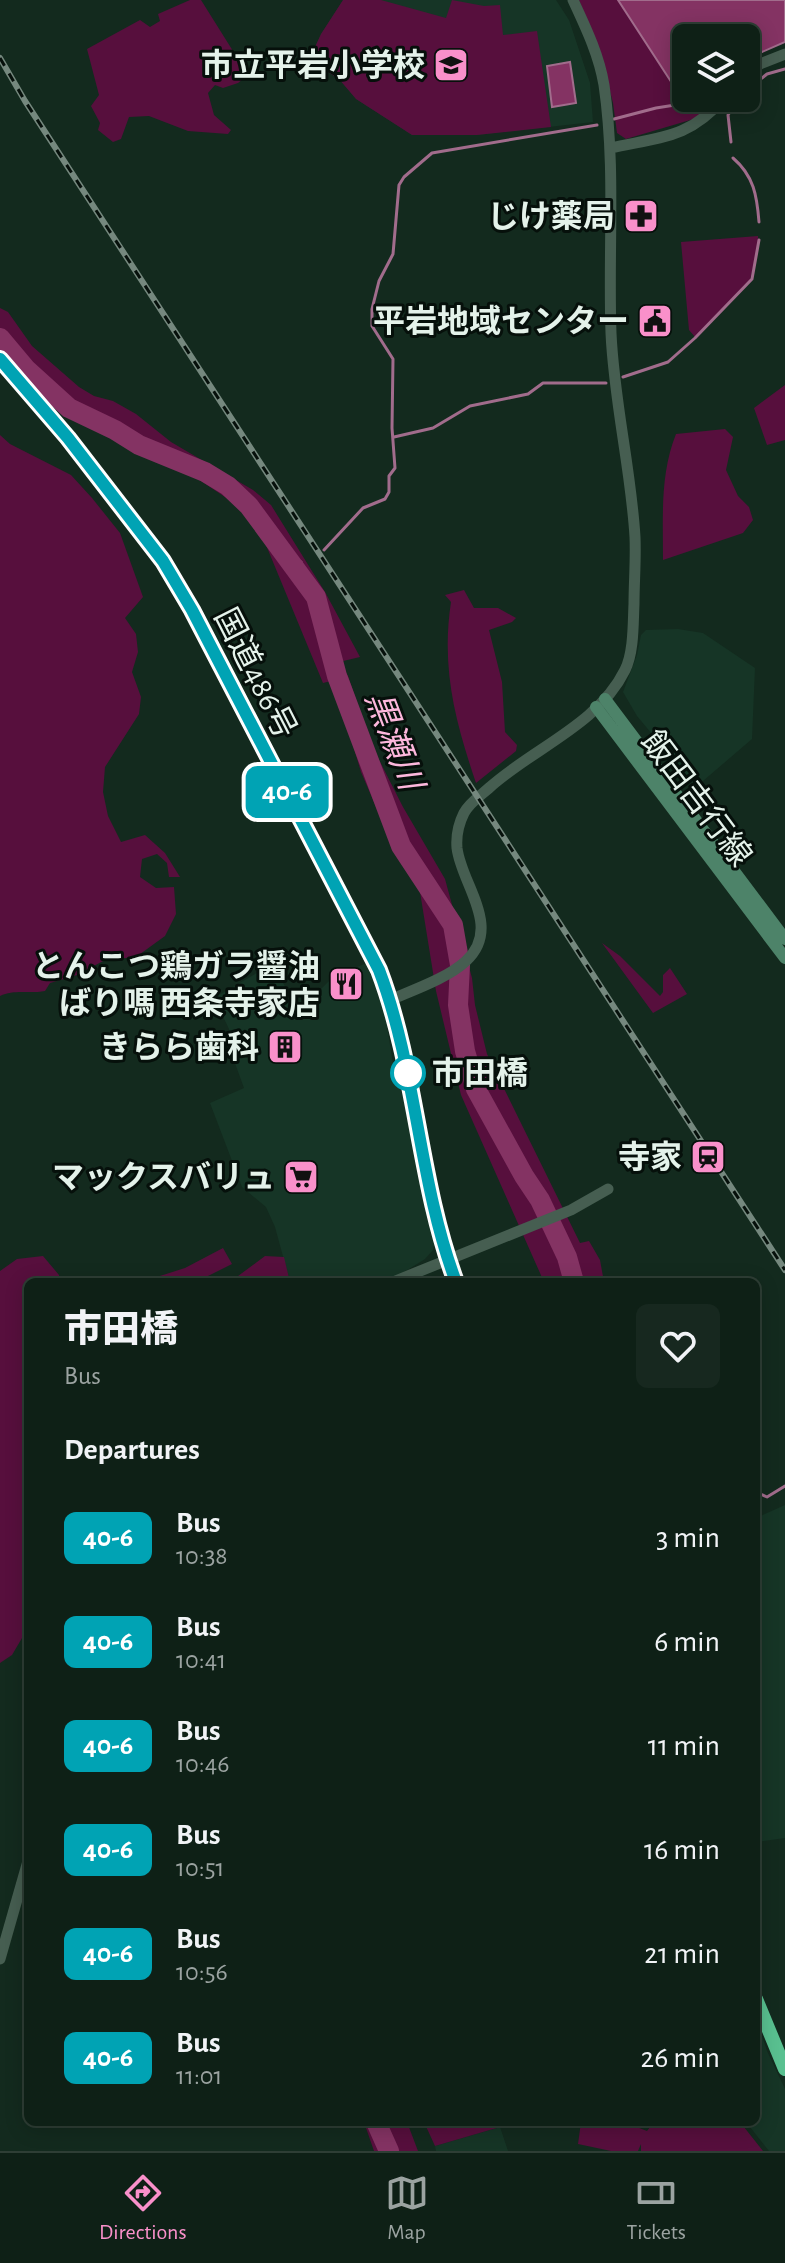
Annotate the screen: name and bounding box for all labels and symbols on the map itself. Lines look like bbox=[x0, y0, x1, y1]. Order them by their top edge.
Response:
school or university icon: 市立平岩小学校 bbox=[432, 46, 470, 84]
place label: 市立平岩小学校 bbox=[201, 48, 425, 82]
pharmacy icon: じけ薬局 bbox=[622, 197, 660, 235]
place label: じけ薬局 bbox=[487, 199, 615, 233]
public building icon: 平岩地域センター bbox=[636, 302, 674, 340]
place label: 平岩地域センター bbox=[373, 304, 629, 338]
street label: 国道486号 bbox=[209, 602, 303, 744]
water label: 黒瀬川 bbox=[359, 686, 430, 797]
street label: 飯田吉行線 bbox=[635, 724, 759, 872]
line badge: 40-6 bbox=[231, 766, 343, 818]
place label: とんこつ鶏ガラ醤油 ばり嗎 西条寺家店 bbox=[32, 949, 320, 1020]
restaurant icon: とんこつ鶏ガラ醤油 ばり嗎 西条寺家店 bbox=[327, 965, 365, 1003]
building icon: きらら歯科 bbox=[266, 1028, 304, 1066]
place label: きらら歯科 bbox=[99, 1030, 259, 1064]
marker: 市田橋 bbox=[391, 1056, 425, 1090]
place label: 市田橋 bbox=[432, 1056, 528, 1090]
station icon: 寺家 bbox=[689, 1138, 727, 1176]
place label: 寺家 bbox=[618, 1140, 682, 1174]
supermarket icon: マックスバリュ bbox=[282, 1158, 320, 1196]
place label: マックスバリュ bbox=[52, 1161, 275, 1194]

